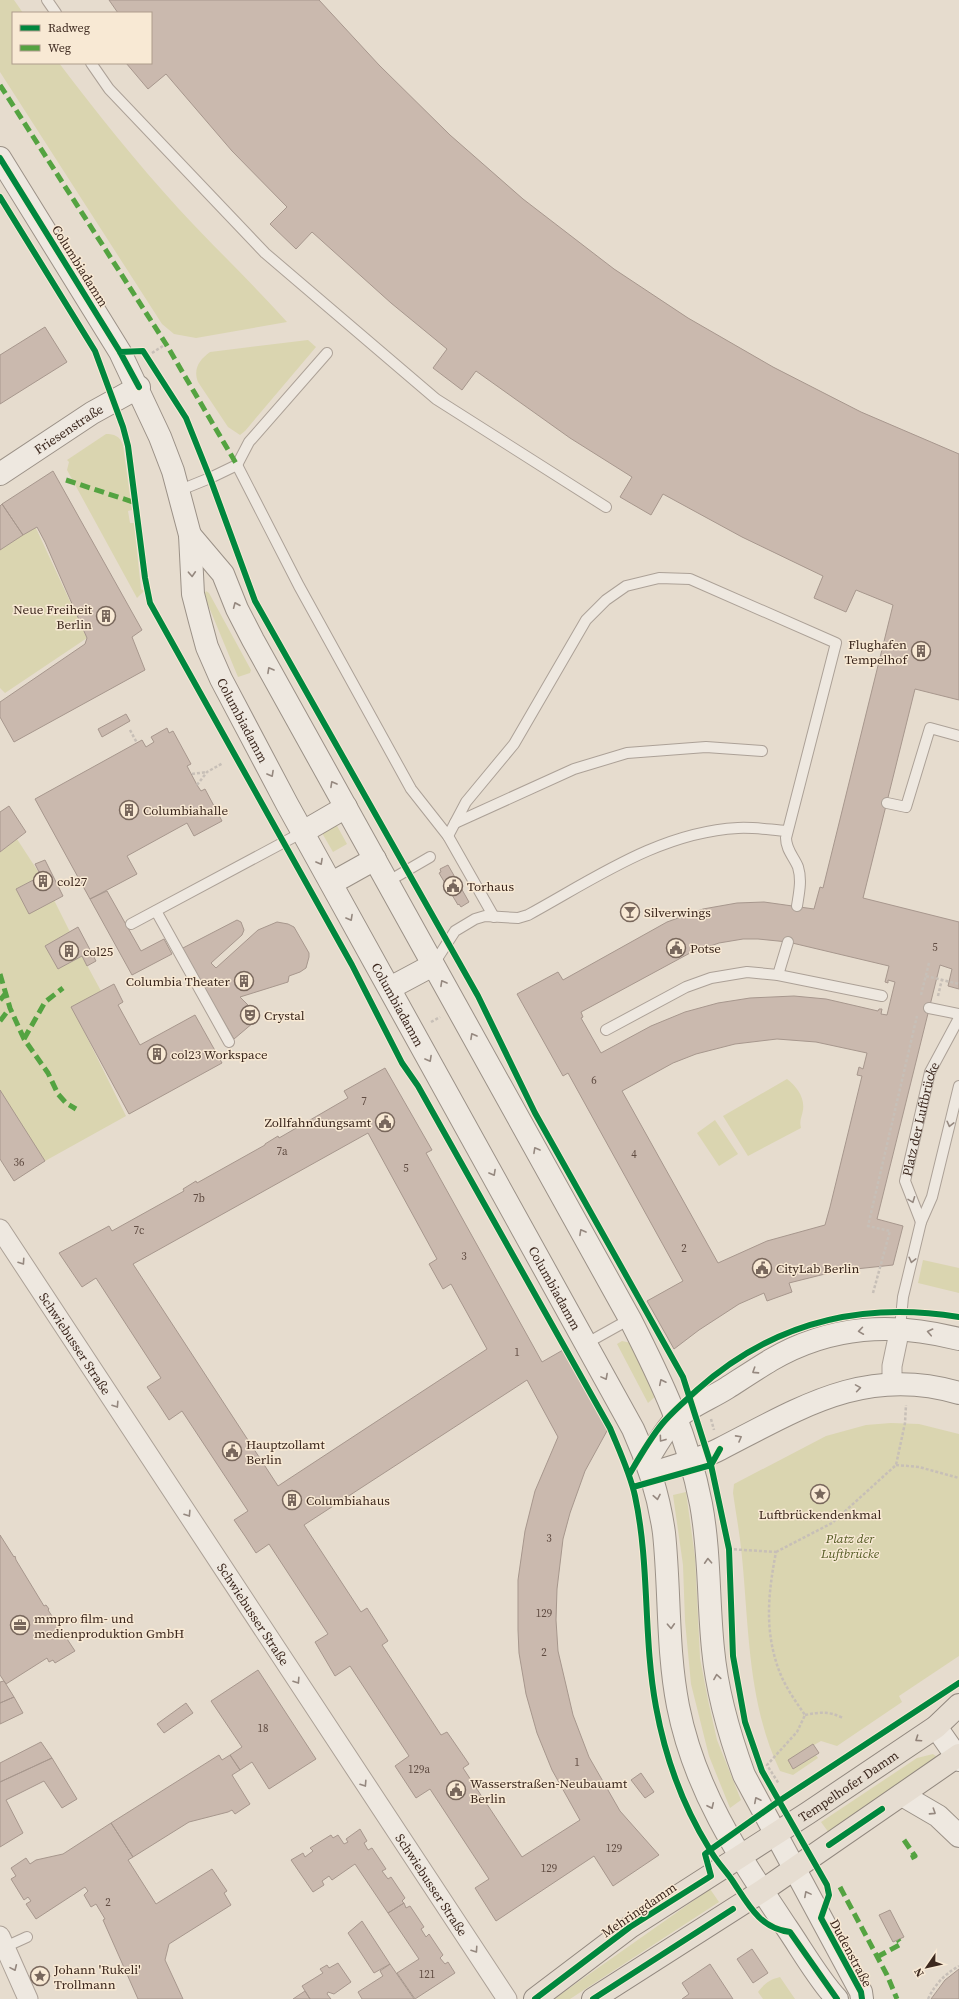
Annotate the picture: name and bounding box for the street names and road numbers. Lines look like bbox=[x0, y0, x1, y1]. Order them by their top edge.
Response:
street label: Columbiadamm bbox=[48, 222, 112, 310]
street label: Friesenstraße bbox=[30, 400, 106, 458]
street label: Columbiadamm bbox=[213, 675, 272, 766]
street label: Columbiadamm bbox=[368, 959, 428, 1050]
street label: Platz der Luftbrücke bbox=[898, 1058, 943, 1178]
street label: Columbiadamm bbox=[525, 1243, 585, 1333]
street label: Schwiebusser Straße bbox=[35, 1289, 115, 1398]
street label: Schwiebusser Straße bbox=[214, 1560, 294, 1669]
street label: Tempelhofer Damm bbox=[795, 1746, 902, 1826]
street label: Schwiebusser Straße bbox=[392, 1830, 472, 1939]
street label: Mehringdamm bbox=[598, 1879, 680, 1941]
street label: Dudenstraße bbox=[826, 1916, 876, 1990]

